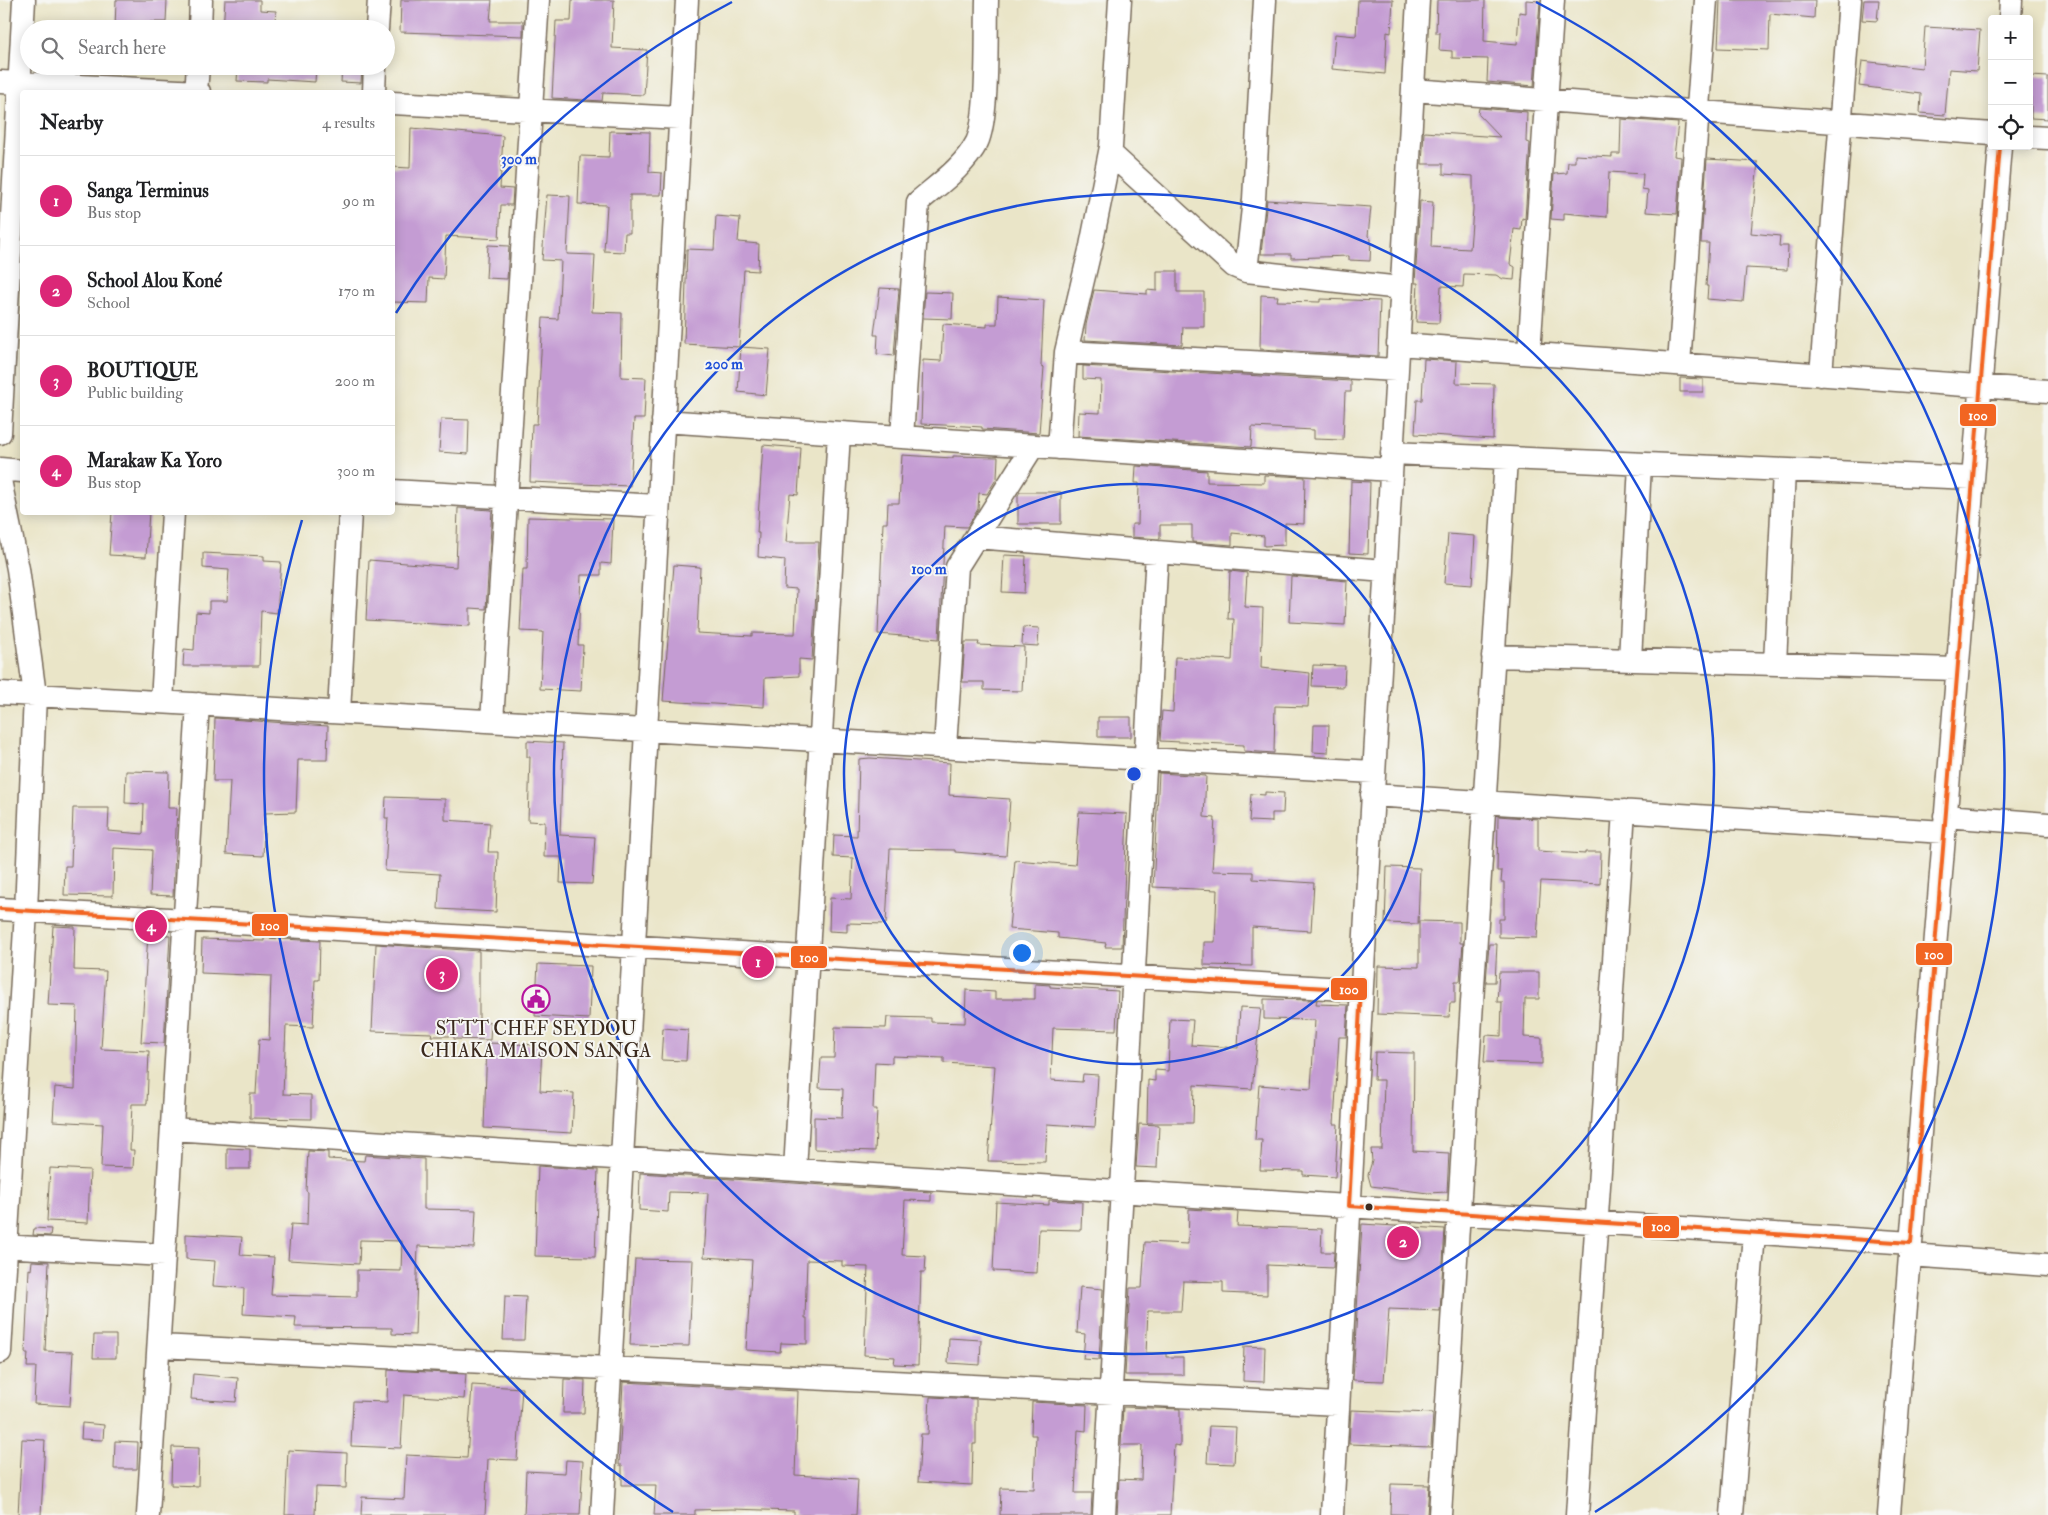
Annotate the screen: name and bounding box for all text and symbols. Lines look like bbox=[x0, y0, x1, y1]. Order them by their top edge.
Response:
map controls bbox=[1988, 15, 2033, 150]
button: + bbox=[1988, 15, 2033, 60]
search box bbox=[20, 20, 395, 75]
icon: search bbox=[38, 34, 66, 62]
text: Search here bbox=[78, 36, 166, 60]
button: − bbox=[1988, 60, 2033, 105]
button: locate bbox=[1988, 105, 2033, 150]
text: Nearby bbox=[40, 109, 103, 136]
text: 4 results bbox=[322, 113, 375, 133]
text: 300 m bbox=[501, 150, 537, 169]
text: Sanga Terminus bbox=[87, 179, 209, 203]
text: 1 bbox=[53, 191, 59, 211]
text: 90 m bbox=[343, 191, 375, 211]
text: Bus stop bbox=[87, 203, 141, 223]
text: School Alou Koné bbox=[87, 269, 222, 293]
text: 2 bbox=[52, 281, 60, 301]
text: 170 m bbox=[338, 281, 375, 301]
text: School bbox=[87, 293, 130, 313]
text: 200 m bbox=[705, 355, 743, 374]
text: BOUTIQUE bbox=[87, 359, 198, 383]
text: 3 bbox=[53, 371, 59, 391]
text: 200 m bbox=[335, 371, 375, 391]
text: Public building bbox=[87, 383, 183, 403]
line badge: 100 bbox=[1959, 403, 1997, 427]
text: 100 bbox=[1968, 407, 1988, 424]
text: Marakaw Ka Yoro bbox=[87, 449, 222, 473]
text: 4 bbox=[52, 461, 60, 481]
text: 300 m bbox=[337, 461, 375, 481]
text: Bus stop bbox=[87, 473, 141, 493]
text: 100 m bbox=[911, 560, 947, 579]
centre of rings bbox=[1125, 765, 1143, 783]
pin: 4 bbox=[135, 907, 167, 945]
line badge: 100 bbox=[251, 913, 289, 937]
text: 100 bbox=[260, 917, 280, 934]
your location bbox=[1009, 940, 1035, 966]
line badge: 100 bbox=[1915, 942, 1953, 966]
pin: 1 bbox=[742, 943, 774, 981]
line badge: 100 bbox=[790, 945, 828, 969]
text: 100 bbox=[1924, 946, 1944, 963]
text: 100 bbox=[799, 949, 819, 966]
pin: 3 bbox=[426, 955, 458, 993]
line badge: 100 bbox=[1330, 977, 1368, 1001]
text: 100 bbox=[1339, 981, 1359, 998]
public building icon: STTT CHEF SEYDOU CHIAKA MAISON SANGA bbox=[521, 984, 551, 1014]
place label: STTT CHEF SEYDOU CHIAKA MAISON SANGA bbox=[421, 1017, 651, 1063]
unlabelled marker bbox=[1364, 1202, 1374, 1212]
line badge: 100 bbox=[1642, 1215, 1680, 1239]
text: 100 bbox=[1651, 1218, 1671, 1235]
pin: 2 bbox=[1387, 1223, 1419, 1261]

